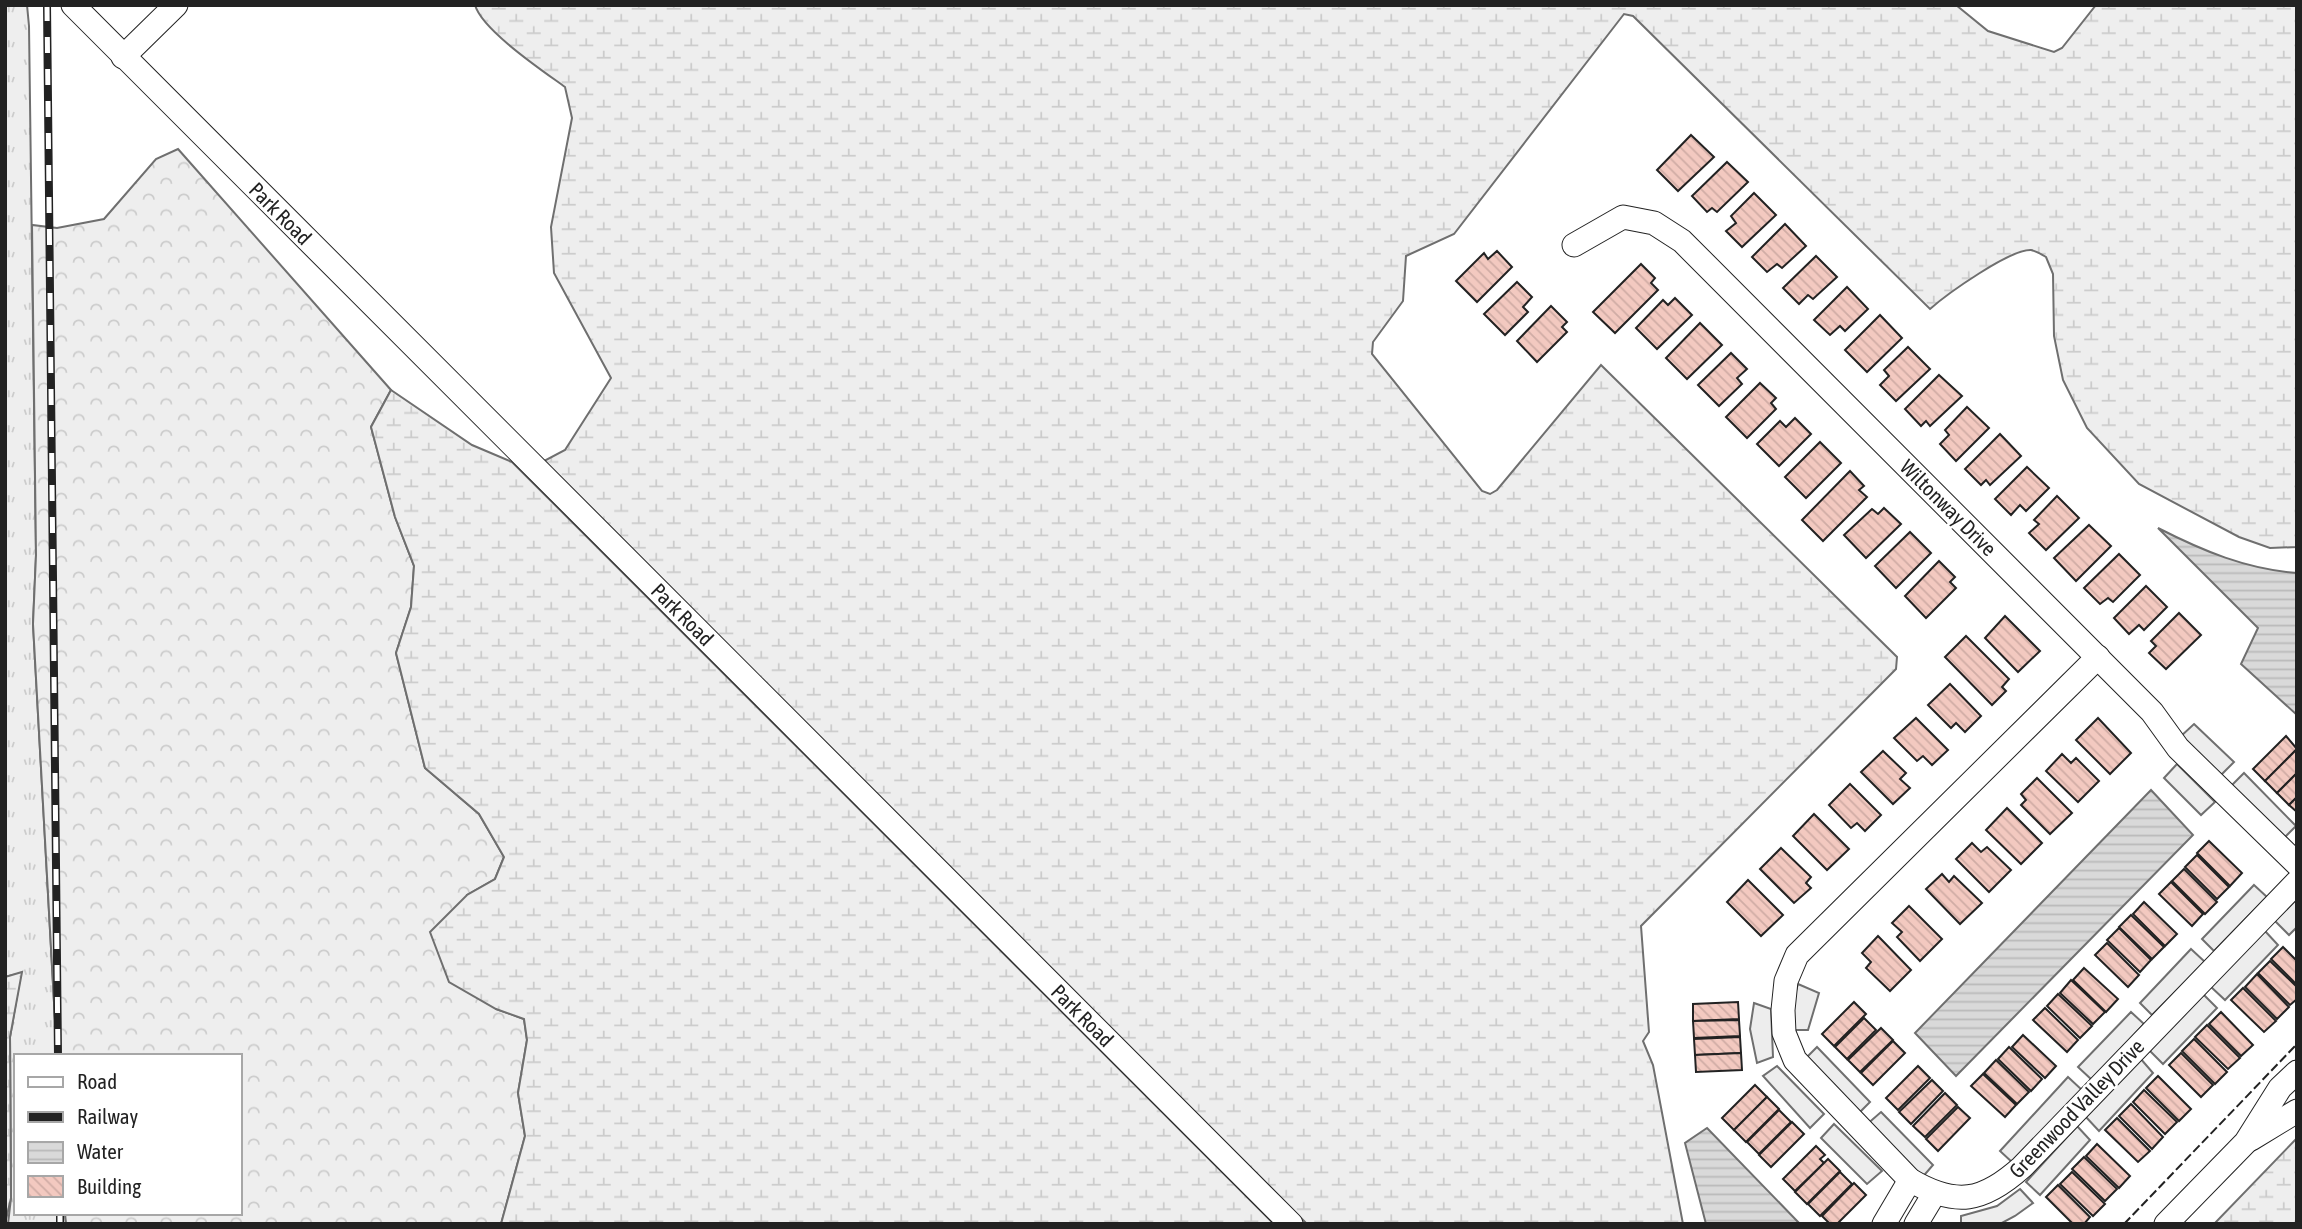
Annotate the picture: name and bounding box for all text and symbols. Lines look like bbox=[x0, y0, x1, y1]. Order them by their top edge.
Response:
street label: Park Road bbox=[245, 177, 317, 249]
street label: Wiltonway Drive bbox=[1896, 454, 2002, 560]
street label: Park Road bbox=[647, 578, 719, 650]
street label: Park Road bbox=[1047, 979, 1119, 1051]
street label: Greenwood Valley Drive bbox=[2004, 1034, 2149, 1183]
legend bbox=[14, 1054, 242, 1215]
text: Road bbox=[77, 1069, 117, 1093]
text: Railway bbox=[77, 1104, 139, 1128]
text: Water bbox=[77, 1139, 124, 1163]
text: Building bbox=[77, 1174, 141, 1198]

